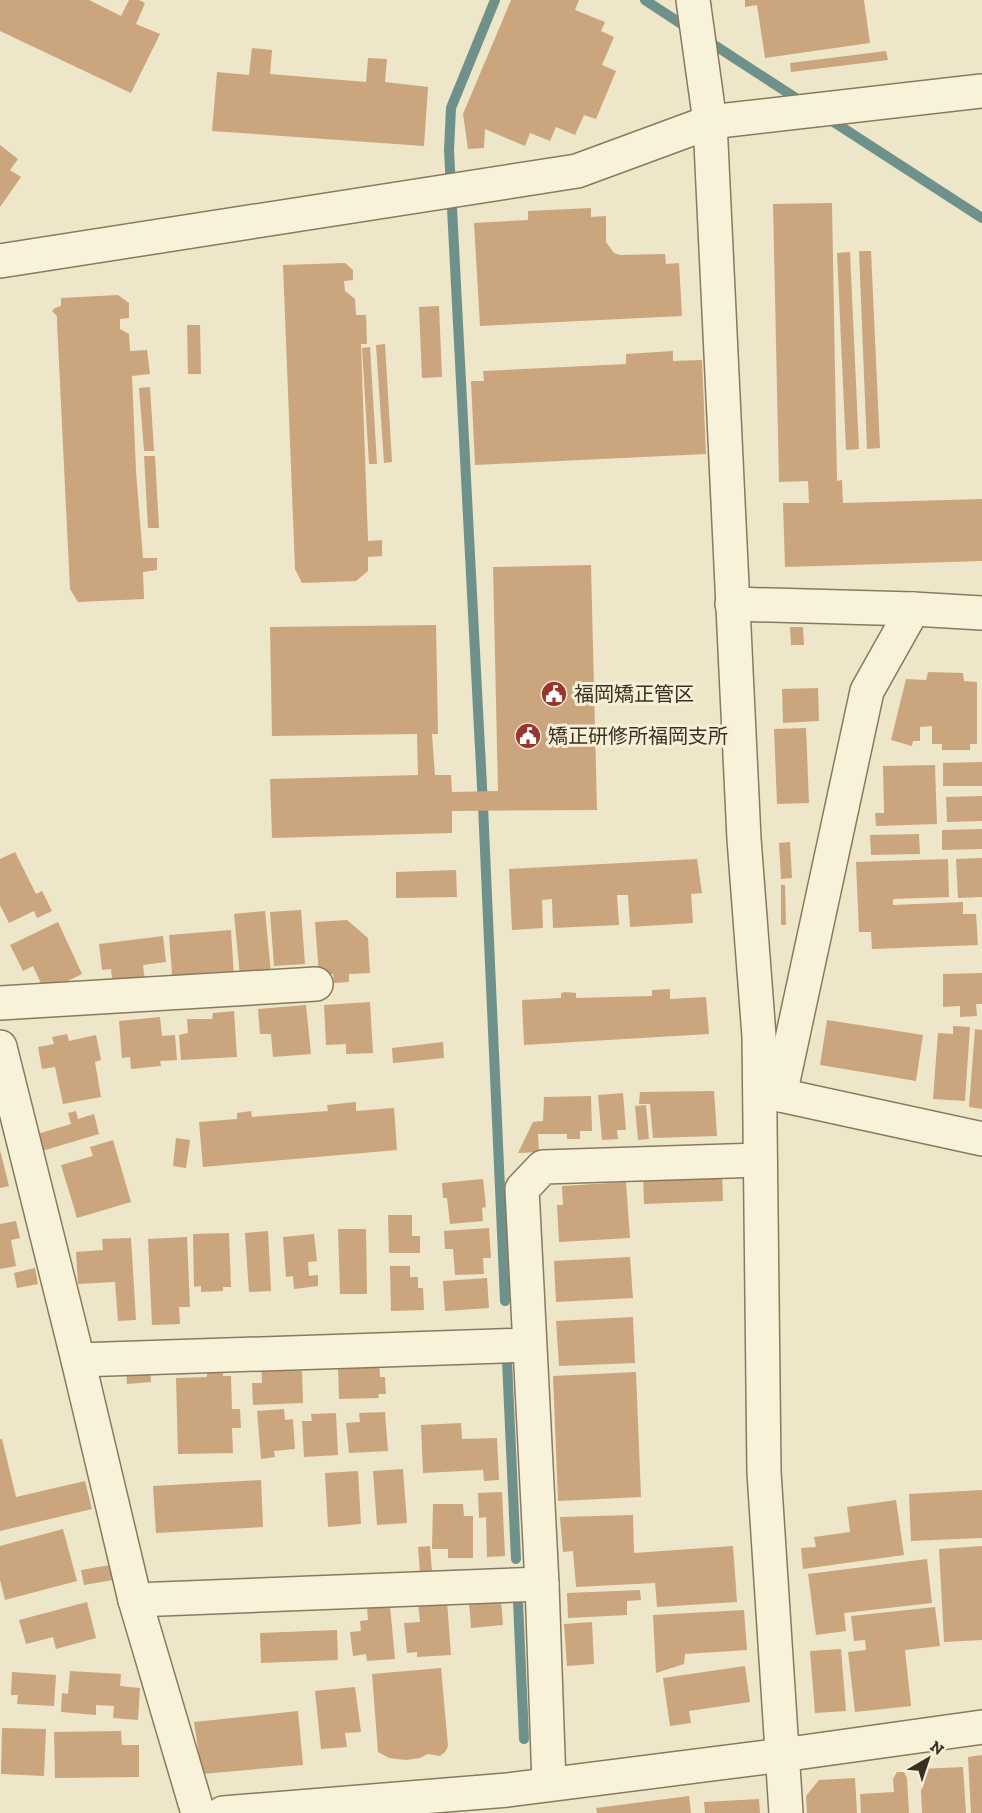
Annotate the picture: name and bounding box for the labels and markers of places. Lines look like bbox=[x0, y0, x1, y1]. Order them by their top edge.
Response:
public building icon: 福岡矯正管区 bbox=[539, 679, 569, 709]
place label: 福岡矯正管区 bbox=[574, 682, 694, 706]
public building icon: 矯正研修所福岡支所 bbox=[513, 721, 543, 751]
place label: 矯正研修所福岡支所 bbox=[548, 724, 728, 748]

